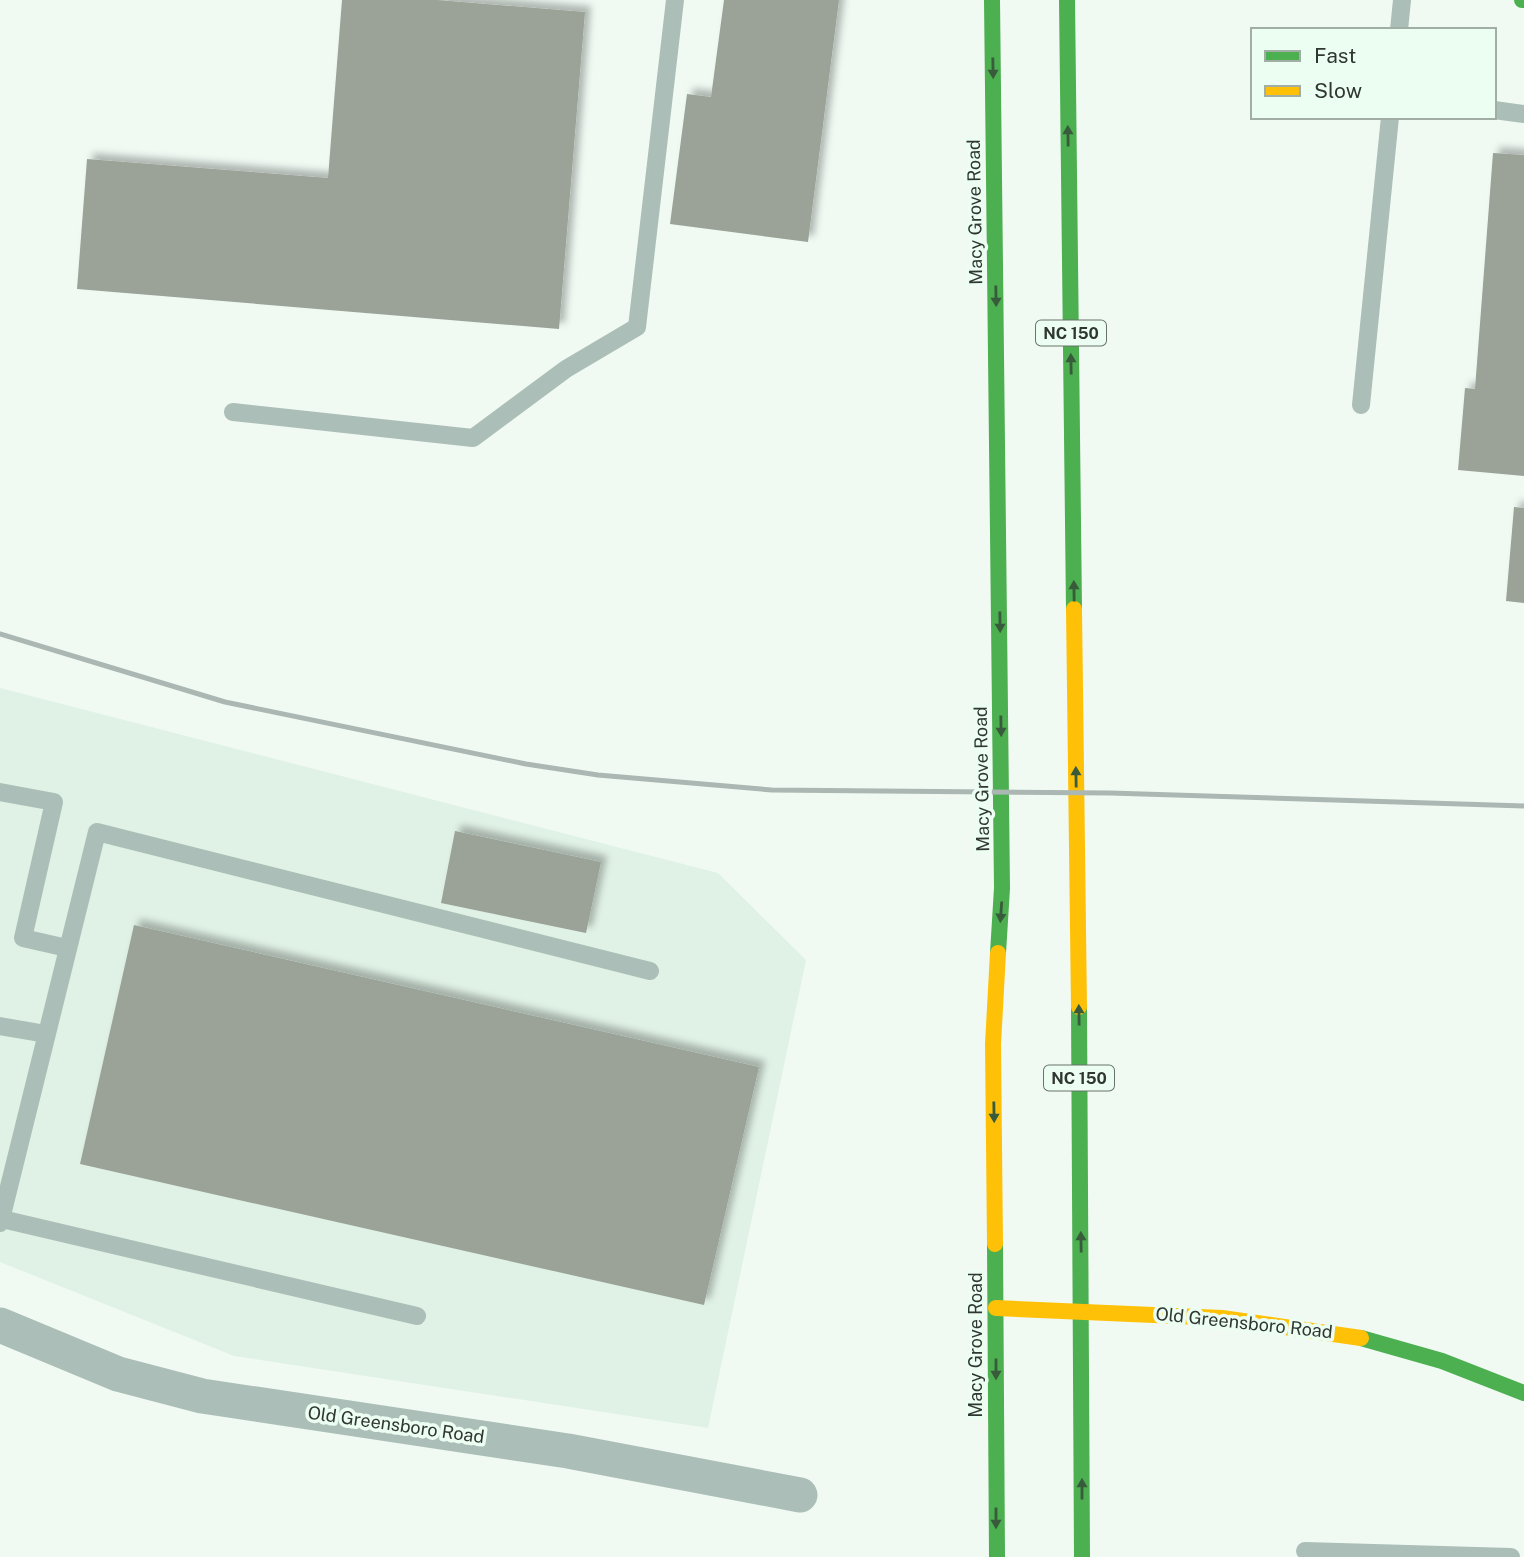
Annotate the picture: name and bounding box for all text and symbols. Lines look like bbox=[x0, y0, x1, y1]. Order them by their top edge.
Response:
legend bbox=[1251, 28, 1496, 119]
text: Fast bbox=[1314, 43, 1356, 68]
one-way arrow bbox=[987, 57, 999, 79]
text: Slow bbox=[1314, 78, 1362, 103]
one-way arrow bbox=[1063, 125, 1074, 147]
street label: Macy Grove Road bbox=[963, 139, 986, 285]
one-way arrow bbox=[990, 285, 1001, 307]
road number: NC 150 bbox=[1036, 320, 1106, 346]
one-way arrow bbox=[1065, 353, 1077, 375]
one-way arrow bbox=[1068, 580, 1080, 602]
one-way arrow bbox=[994, 612, 1005, 634]
street label: Macy Grove Road bbox=[970, 706, 993, 852]
one-way arrow bbox=[995, 716, 1007, 738]
one-way arrow bbox=[1070, 765, 1082, 787]
one-way arrow bbox=[995, 901, 1006, 923]
one-way arrow bbox=[1073, 1003, 1084, 1025]
road number: NC 150 bbox=[1044, 1066, 1114, 1090]
one-way arrow bbox=[988, 1101, 1000, 1123]
one-way arrow bbox=[1076, 1231, 1087, 1253]
street label: Macy Grove Road bbox=[965, 1272, 986, 1418]
street label: Old Greensboro Road bbox=[1154, 1303, 1334, 1342]
one-way arrow bbox=[990, 1358, 1002, 1380]
street label: Old Greensboro Road bbox=[306, 1402, 486, 1447]
one-way arrow bbox=[1076, 1478, 1088, 1500]
one-way arrow bbox=[990, 1507, 1002, 1529]

